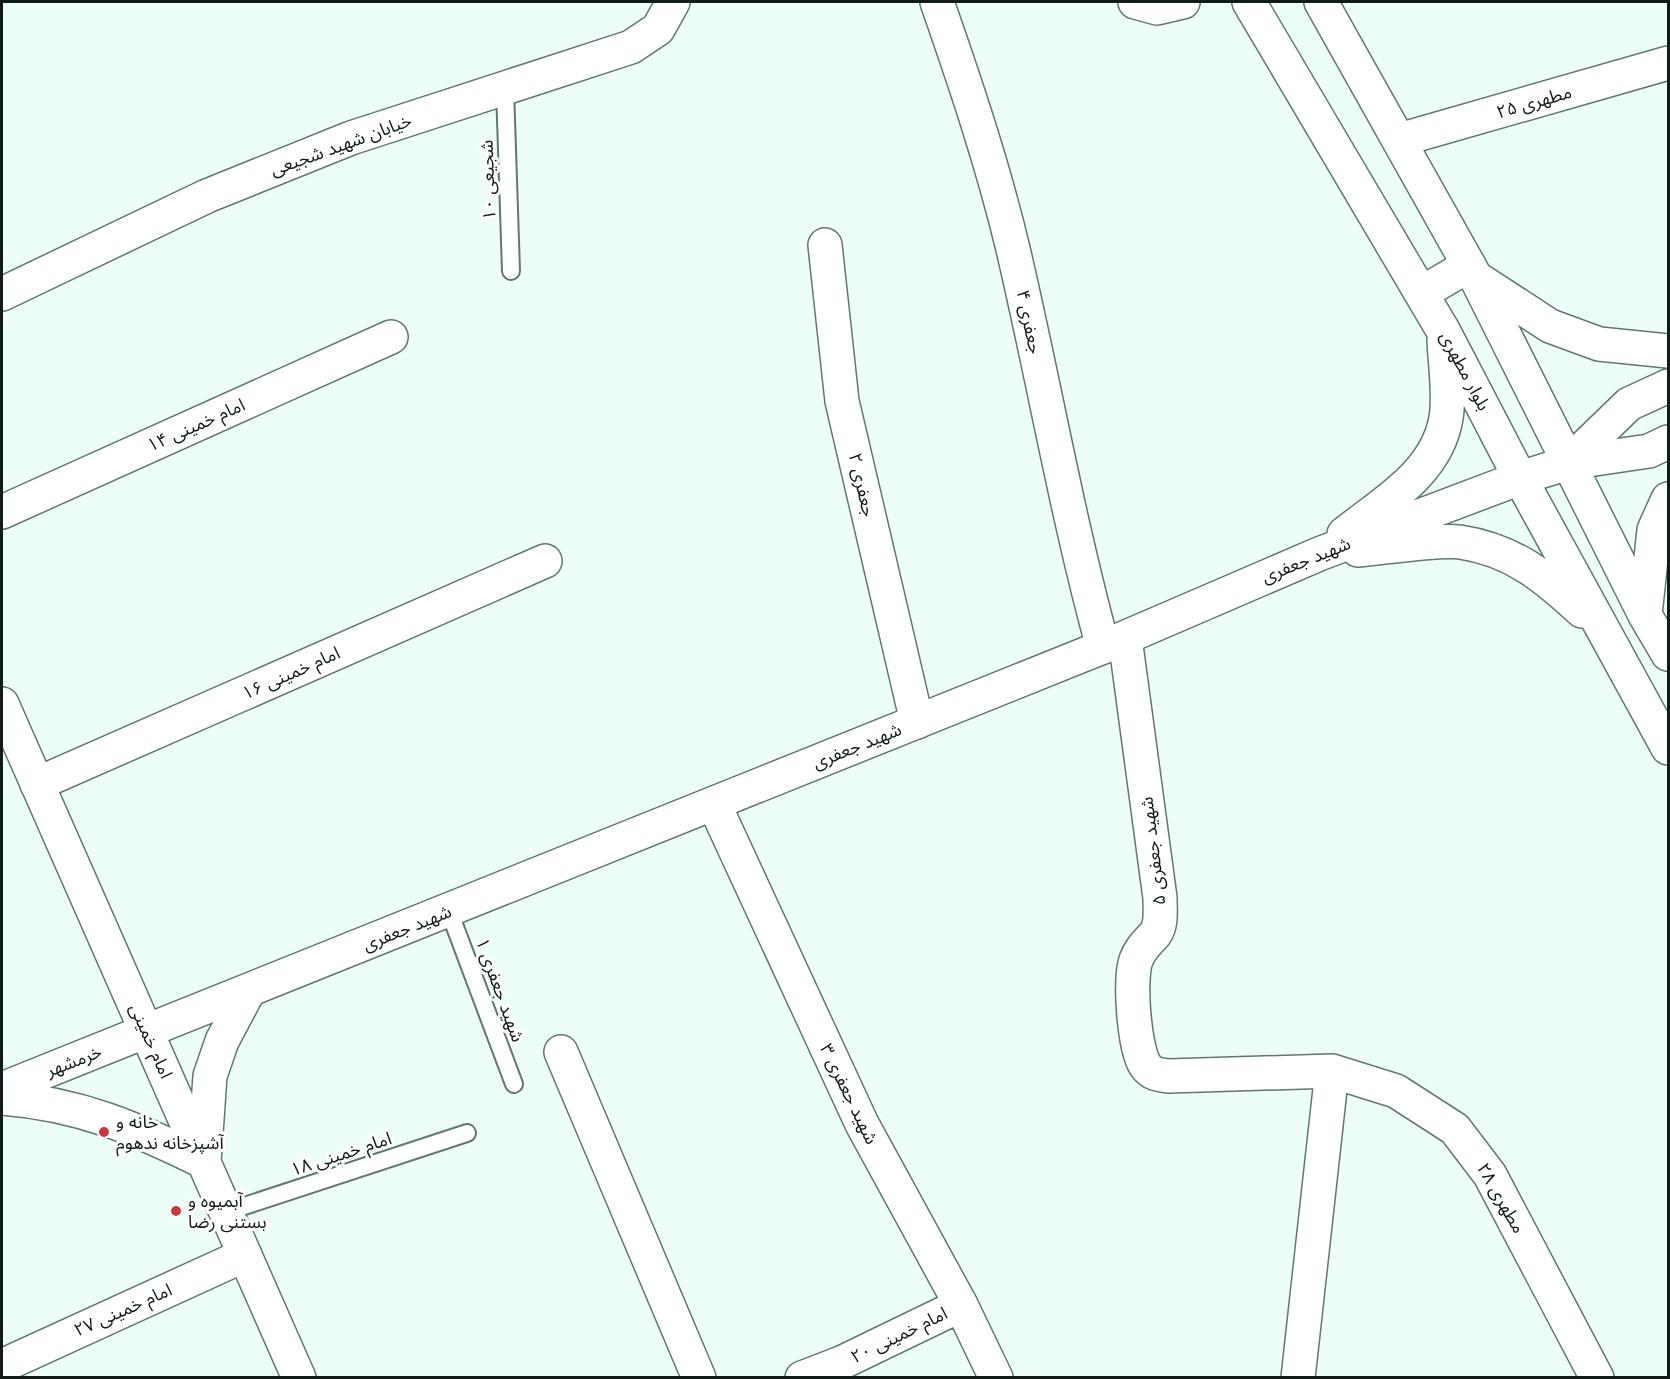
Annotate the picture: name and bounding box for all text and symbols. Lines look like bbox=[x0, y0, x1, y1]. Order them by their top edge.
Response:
street label: مطهری ۲۵ bbox=[1494, 81, 1574, 123]
street label: خیابان شهید شجیعی bbox=[267, 109, 415, 181]
street label: شجیعی ۱۰ bbox=[476, 139, 500, 221]
street label: جعفری ۴ bbox=[1012, 288, 1046, 356]
street label: بلوار مطهری bbox=[1435, 328, 1495, 414]
street label: امام خمینی ۱۴ bbox=[144, 394, 250, 459]
street label: جعفری ۲ bbox=[844, 451, 880, 519]
street label: شهید جعفری bbox=[1258, 532, 1354, 588]
street label: امام خمینی ۱۶ bbox=[239, 642, 345, 707]
street label: شهید جعفری bbox=[809, 718, 905, 774]
street label: شهید جعفری ۵ bbox=[1135, 796, 1171, 906]
street label: شهید جعفری bbox=[359, 900, 455, 956]
street label: شهید جعفری ۱ bbox=[471, 935, 529, 1045]
street label: امام خمینی bbox=[122, 1000, 177, 1083]
street label: خرمشهر bbox=[42, 1040, 105, 1082]
street label: شهید جعفری ۳ bbox=[815, 1040, 883, 1148]
place label: خانه و آشپزخانه ندهوم bbox=[116, 1111, 224, 1157]
marker: خانه و آشپزخانه ندهوم bbox=[97, 1125, 111, 1139]
street label: امام خمینی ۱۸ bbox=[288, 1127, 395, 1184]
street label: مطهری ۲۸ bbox=[1472, 1159, 1530, 1237]
place label: آبمیوه و بستنی رضا bbox=[188, 1190, 267, 1233]
marker: آبمیوه و بستنی رضا bbox=[169, 1204, 183, 1218]
street label: امام خمینی ۲۷ bbox=[71, 1279, 177, 1344]
street label: امام خمینی ۲۰ bbox=[847, 1302, 952, 1371]

